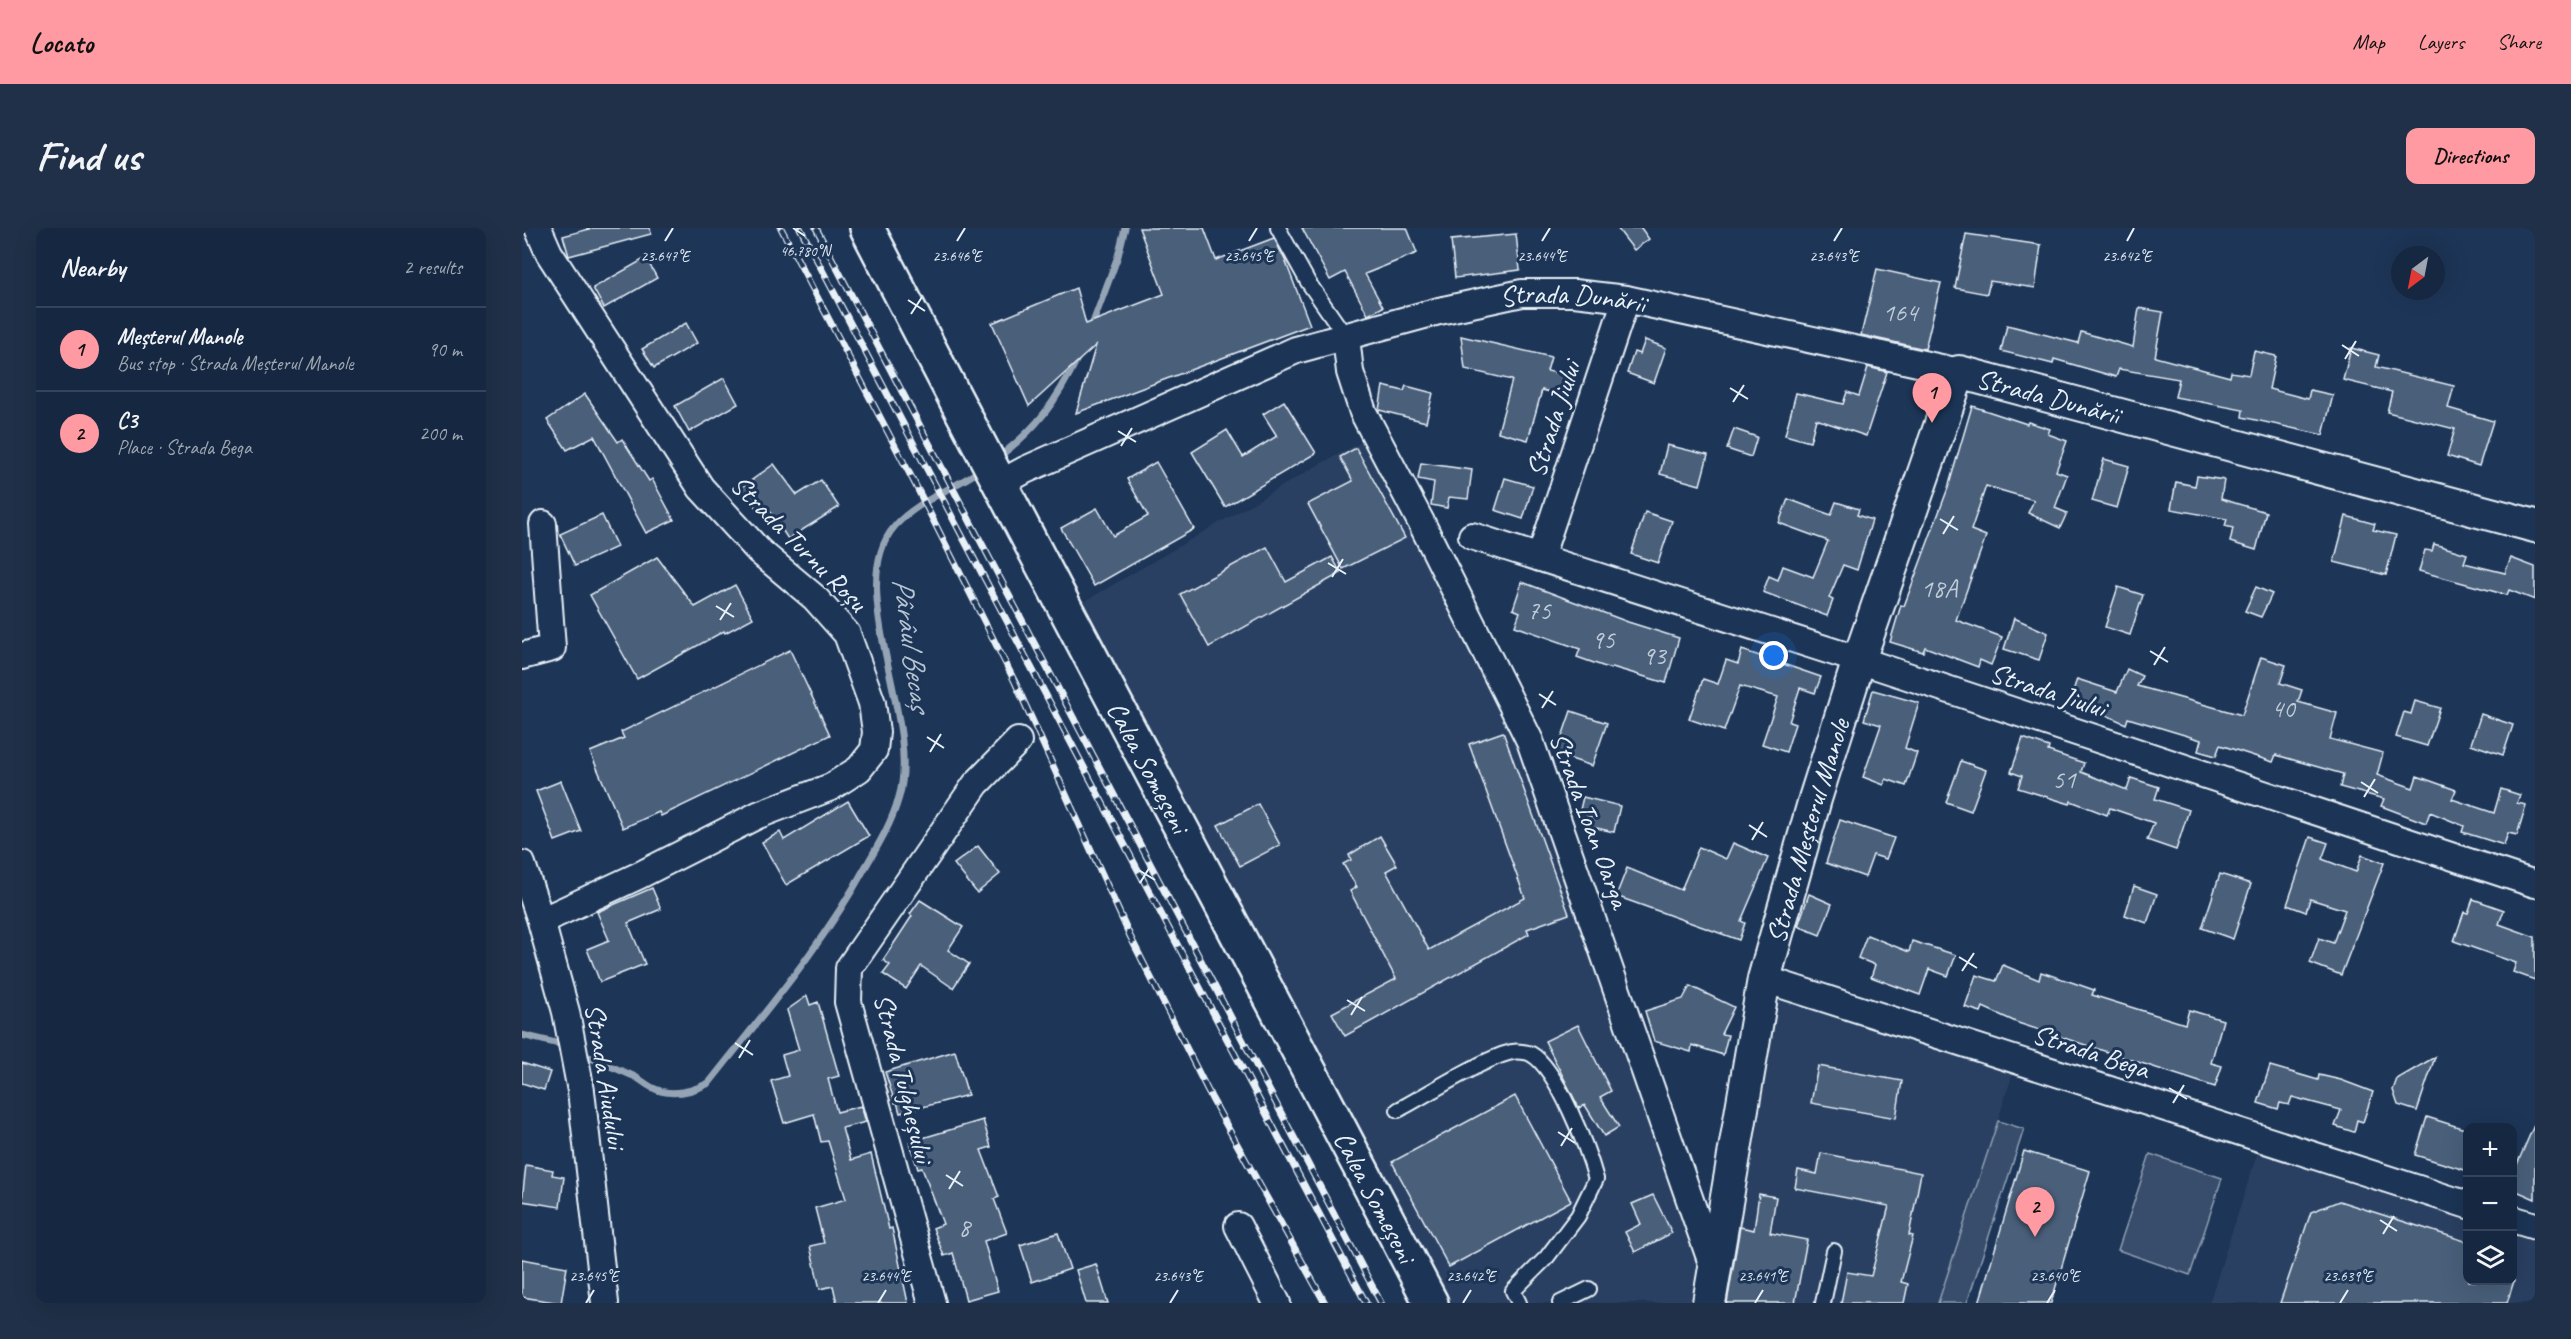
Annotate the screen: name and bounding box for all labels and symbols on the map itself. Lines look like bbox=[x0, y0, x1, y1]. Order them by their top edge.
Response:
text: 46.780°N bbox=[780, 242, 833, 261]
north arrow bbox=[2391, 246, 2445, 300]
text: 23.647°E bbox=[641, 247, 692, 266]
text: 23.646°E bbox=[933, 247, 984, 266]
text: 23.645°E bbox=[1225, 247, 1276, 266]
text: 23.644°E bbox=[1518, 247, 1569, 266]
text: 23.643°E bbox=[1810, 247, 1861, 266]
text: 23.642°E bbox=[2103, 247, 2154, 266]
street label: Strada Dunării bbox=[1496, 275, 1653, 321]
house number: 164 bbox=[1882, 296, 1920, 329]
street label: Strada Jiului bbox=[1518, 353, 1589, 481]
street label: Strada Dunării bbox=[1973, 360, 2128, 433]
pin: 1 bbox=[1912, 374, 1952, 423]
street label: Strada Turnu Roșu bbox=[723, 467, 876, 620]
house number: 18A bbox=[1921, 572, 1959, 605]
water label: Pârâul Becaș bbox=[884, 575, 941, 718]
house number: 75 bbox=[1527, 594, 1552, 627]
house number: 95 bbox=[1591, 623, 1616, 656]
house number: 93 bbox=[1642, 639, 1668, 672]
your location bbox=[1759, 641, 1788, 670]
street label: Strada Jiului bbox=[1986, 655, 2114, 726]
house number: 40 bbox=[2271, 692, 2297, 725]
street label: Calea Someșeni bbox=[1100, 695, 1200, 842]
street label: Strada Meșterul Manole bbox=[1758, 712, 1857, 947]
street label: Strada Ioan Oarga bbox=[1542, 728, 1639, 915]
house number: 51 bbox=[2052, 763, 2077, 796]
street label: Strada Tulgheșului bbox=[866, 990, 943, 1170]
street label: Strada Aiudului bbox=[577, 1001, 635, 1155]
street label: Strada Bega bbox=[2028, 1016, 2155, 1087]
street label: Calea Someșeni bbox=[1327, 1125, 1426, 1272]
pin: 2 bbox=[2016, 1188, 2054, 1237]
house number: 8 bbox=[958, 1211, 972, 1244]
text: 23.645°E bbox=[570, 1267, 621, 1286]
text: 23.644°E bbox=[862, 1267, 913, 1286]
text: 23.643°E bbox=[1154, 1267, 1205, 1286]
text: 23.642°E bbox=[1447, 1267, 1498, 1286]
text: 23.641°E bbox=[1739, 1267, 1790, 1286]
text: 23.640°E bbox=[2031, 1267, 2082, 1286]
text: 23.639°E bbox=[2324, 1267, 2375, 1286]

